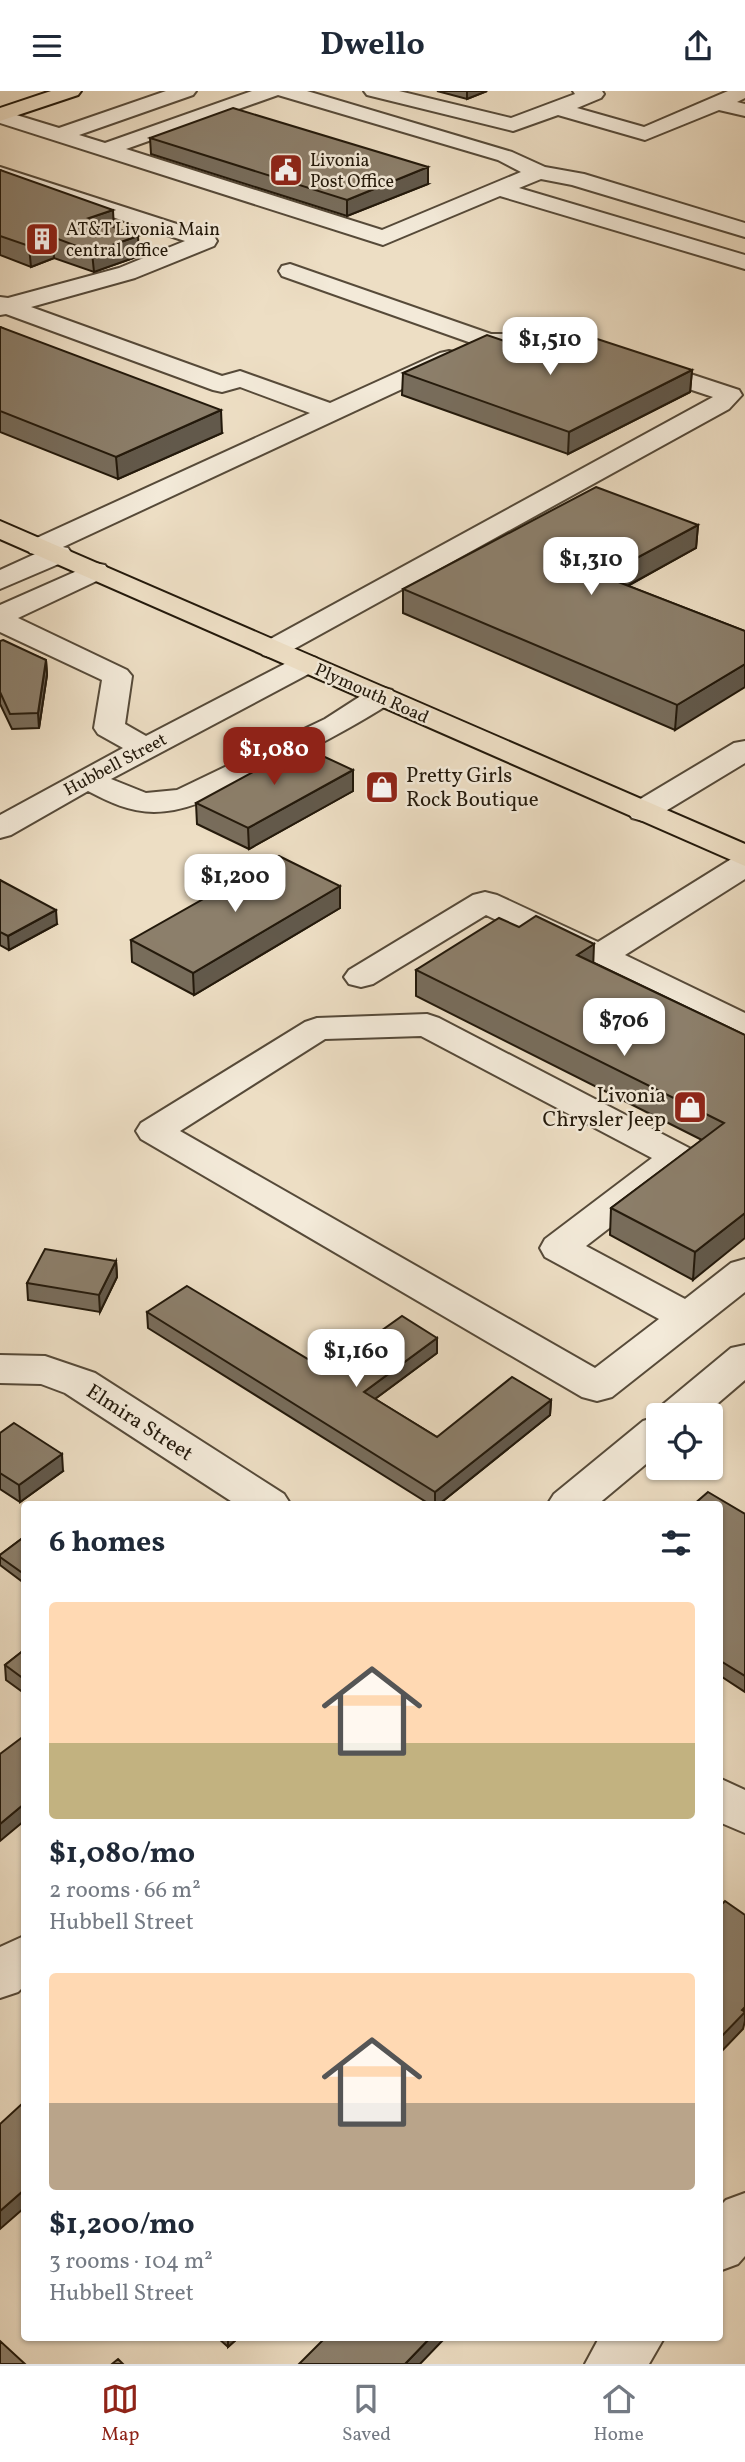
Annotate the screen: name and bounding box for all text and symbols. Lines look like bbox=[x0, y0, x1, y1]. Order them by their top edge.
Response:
text: Dwello bbox=[320, 24, 425, 68]
icon: menu bbox=[28, 27, 66, 65]
icon: share bbox=[679, 27, 717, 65]
place label: Livonia Post Office bbox=[310, 149, 394, 195]
public building icon: Livonia Post Office bbox=[267, 151, 305, 189]
place label: AT&T Livonia Main central office bbox=[66, 218, 220, 264]
building icon: AT&T Livonia Main central office bbox=[23, 220, 61, 258]
pin: $1,510 bbox=[493, 317, 607, 377]
text: $1,510 bbox=[519, 324, 581, 356]
pin: $1,310 bbox=[534, 538, 648, 597]
text: $1,310 bbox=[559, 544, 623, 576]
street label: Plymouth Road bbox=[310, 658, 432, 731]
pin: $1,080 bbox=[217, 727, 331, 787]
street label: Hubbell Street bbox=[60, 728, 172, 803]
text: $1,080 bbox=[239, 734, 309, 766]
place label: Pretty Girls Rock Boutique bbox=[406, 762, 539, 815]
shop icon: Pretty Girls Rock Boutique bbox=[363, 768, 401, 806]
pin: $1,200 bbox=[178, 855, 292, 914]
text: $1,200 bbox=[200, 861, 270, 893]
pin: $706 bbox=[583, 999, 665, 1058]
text: $706 bbox=[599, 1005, 649, 1037]
place label: Livonia Chrysler Jeep bbox=[543, 1082, 666, 1135]
shop icon: Livonia Chrysler Jeep bbox=[671, 1088, 709, 1126]
pin: $1,160 bbox=[299, 1329, 413, 1389]
text: $1,160 bbox=[324, 1336, 388, 1368]
street label: Elmira Street bbox=[80, 1378, 198, 1469]
map controls bbox=[646, 1403, 723, 1480]
button: locate bbox=[646, 1403, 723, 1480]
text: 6 homes bbox=[49, 1522, 165, 1564]
icon: filters bbox=[657, 1524, 695, 1562]
icon: home bbox=[309, 1648, 435, 1774]
text: $1,080/mo bbox=[49, 1833, 195, 1875]
text: 2 rooms · 66 m² bbox=[49, 1875, 201, 1907]
text: Hubbell Street bbox=[49, 1907, 194, 1939]
icon: home bbox=[309, 2019, 435, 2145]
text: $1,200/mo bbox=[49, 2204, 195, 2246]
text: 3 rooms · 104 m² bbox=[49, 2246, 213, 2278]
text: Hubbell Street bbox=[49, 2278, 194, 2310]
tab: Map bbox=[101, 2380, 139, 2448]
tab: Saved bbox=[342, 2380, 391, 2448]
tab: Home bbox=[593, 2380, 644, 2448]

